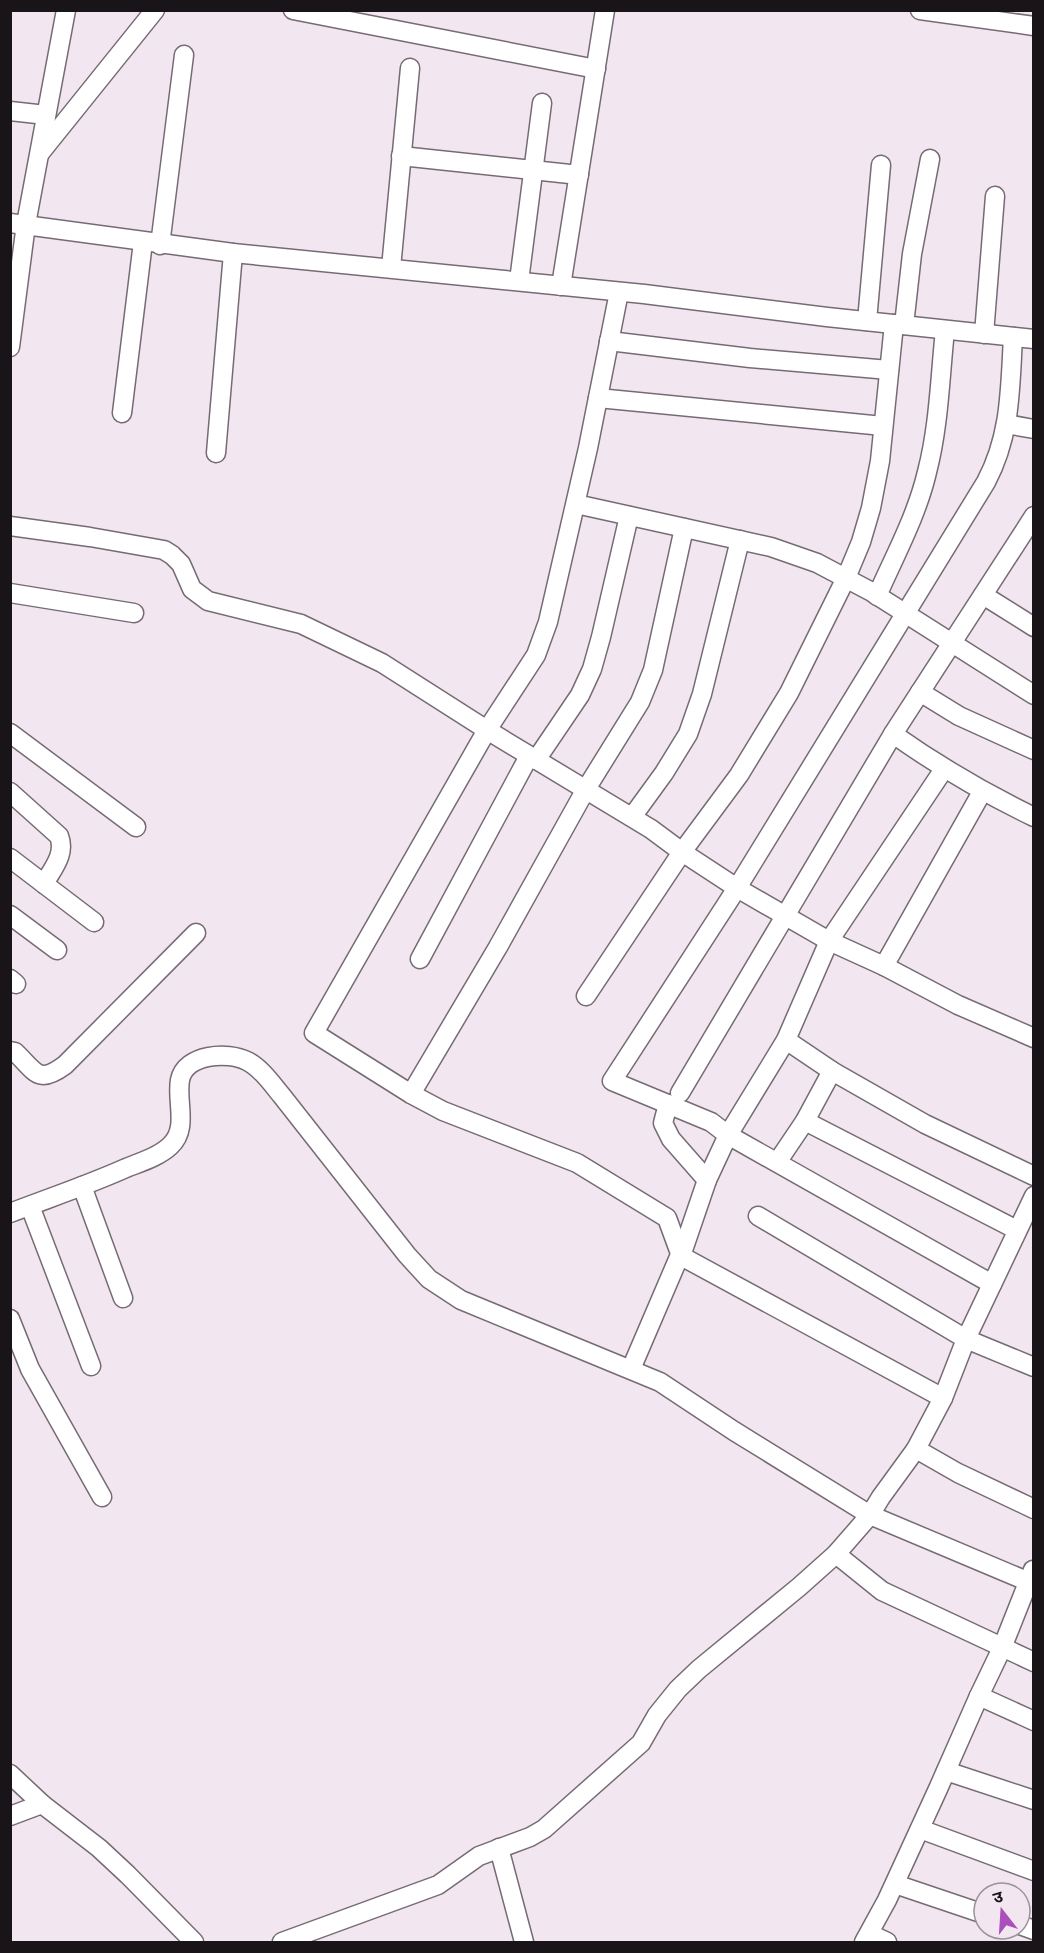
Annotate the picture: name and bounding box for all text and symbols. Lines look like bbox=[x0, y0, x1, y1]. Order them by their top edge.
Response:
north arrow bbox=[972, 1881, 1032, 1941]
text: उ bbox=[991, 1886, 1006, 1908]

